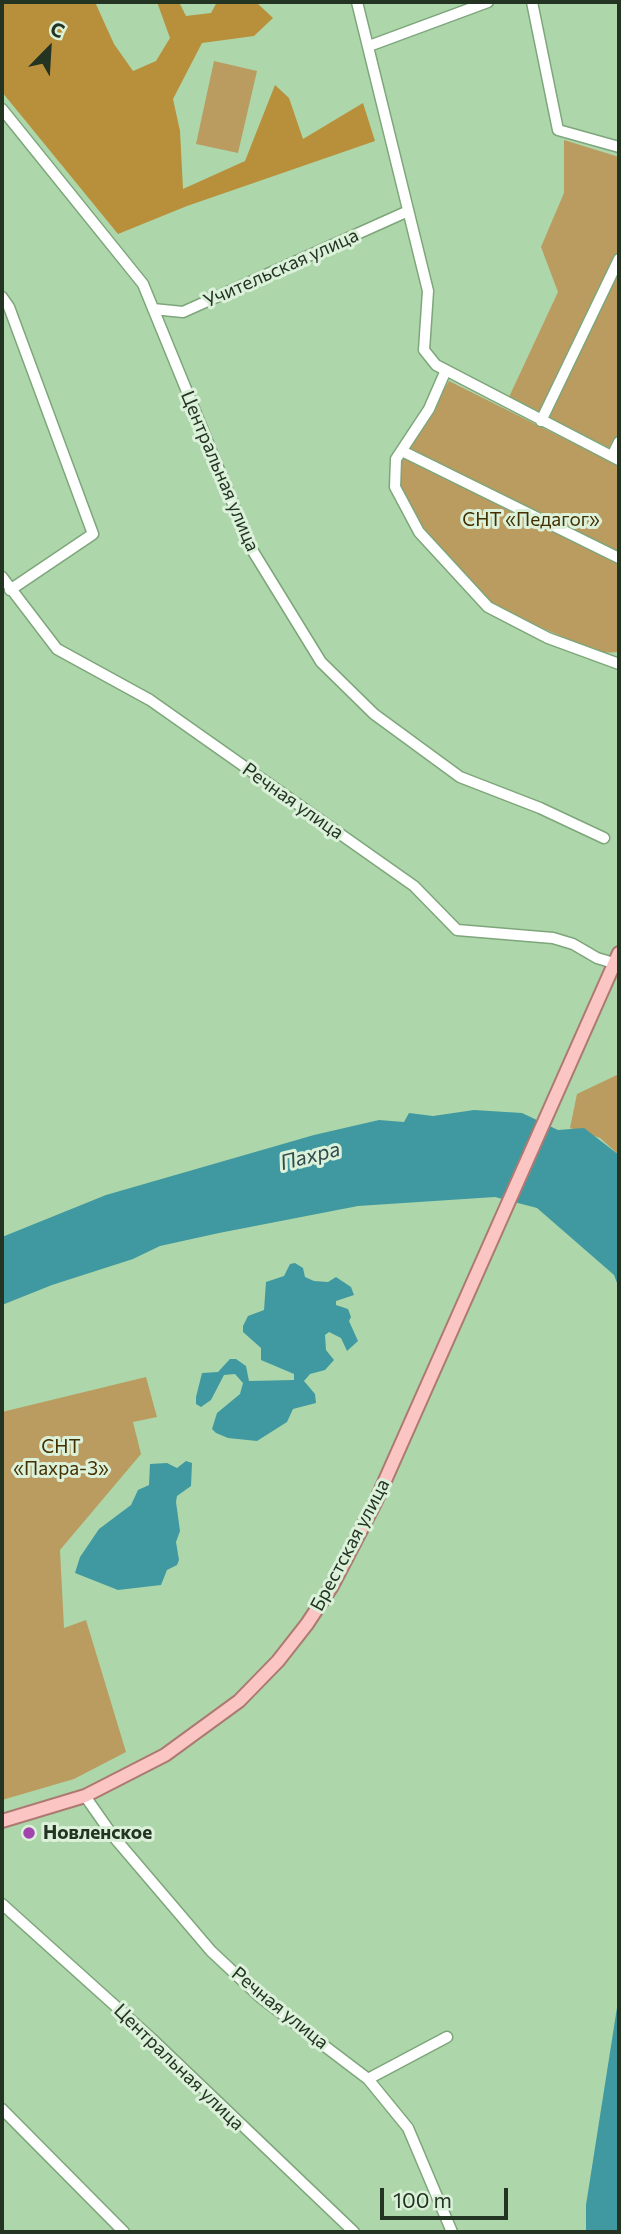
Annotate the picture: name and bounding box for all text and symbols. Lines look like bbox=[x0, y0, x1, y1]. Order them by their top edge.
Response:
north arrow bbox=[14, 14, 84, 84]
text: С bbox=[47, 16, 68, 43]
street label: Учительская улица bbox=[200, 224, 362, 312]
street label: Центральная улица bbox=[176, 387, 264, 555]
park label: СНТ «Педагог» bbox=[462, 509, 600, 531]
street label: Речная улица bbox=[238, 758, 348, 844]
water label: Пахра bbox=[277, 1136, 343, 1176]
park label: СНТ «Пахра-3» bbox=[13, 1436, 109, 1480]
street label: Брестская улица bbox=[306, 1475, 394, 1615]
place label: Новленское bbox=[43, 1822, 152, 1844]
marker: Новленское bbox=[21, 1825, 37, 1841]
street label: Речная улица bbox=[227, 1962, 333, 2054]
street label: Центральная улица bbox=[109, 1999, 249, 2135]
scale bar bbox=[383, 2174, 511, 2218]
text: 100 m bbox=[393, 2187, 452, 2212]

